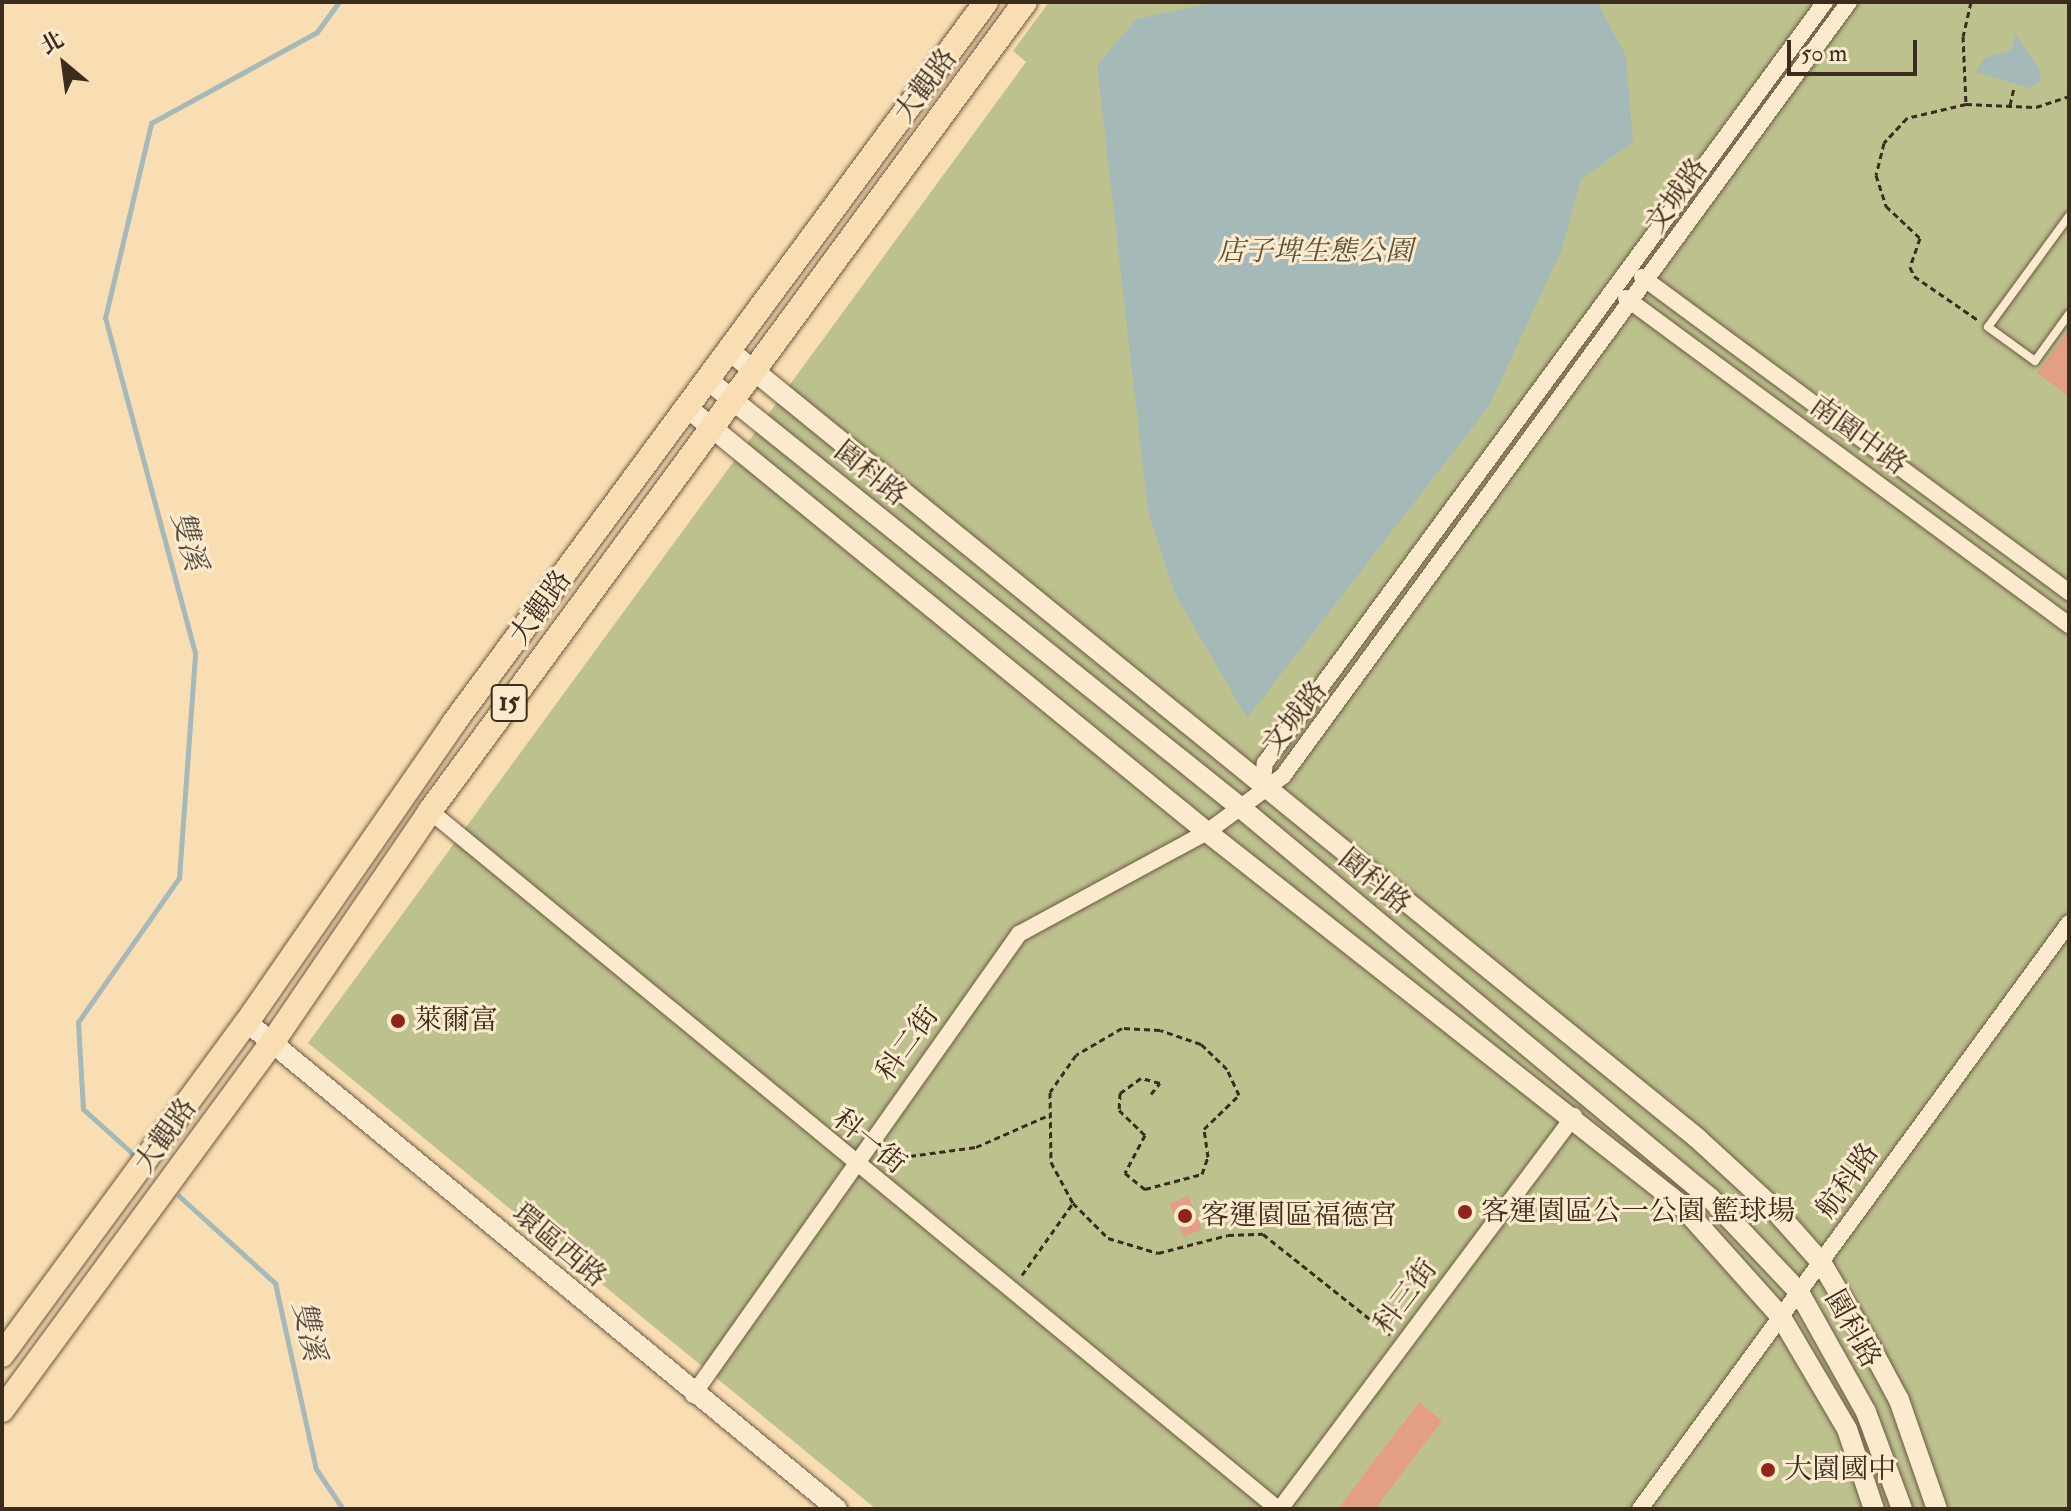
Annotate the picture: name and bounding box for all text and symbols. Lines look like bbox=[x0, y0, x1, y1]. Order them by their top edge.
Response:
north arrow bbox=[24, 24, 104, 104]
scale bar bbox=[1791, 24, 1921, 74]
text: 北 bbox=[36, 25, 69, 61]
text: 50 m bbox=[1801, 38, 1847, 69]
street label: 大觀路 bbox=[887, 42, 965, 130]
street label: 文城路 bbox=[1639, 152, 1715, 240]
park label: 店子埤生態公園 bbox=[1217, 235, 1413, 269]
street label: 南園中路 bbox=[1803, 389, 1913, 483]
street label: 園科路 bbox=[827, 435, 913, 513]
water label: 雙溪 bbox=[163, 507, 213, 575]
street label: 大觀路 bbox=[503, 564, 579, 652]
street label: 文城路 bbox=[1256, 675, 1334, 761]
road number: 15 bbox=[489, 681, 529, 725]
street label: 園科路 bbox=[1331, 842, 1417, 922]
street label: 科二街 bbox=[870, 1000, 946, 1088]
place label: 萊爾富 bbox=[414, 1004, 498, 1038]
marker: 萊爾富 bbox=[389, 1012, 407, 1030]
street label: 大觀路 bbox=[128, 1092, 204, 1180]
street label: 科一街 bbox=[826, 1103, 912, 1181]
street label: 航科路 bbox=[1810, 1137, 1886, 1225]
place label: 客運園區公一公園 籃球場 bbox=[1481, 1195, 1795, 1229]
street label: 環區西路 bbox=[505, 1197, 613, 1295]
place label: 客運園區福德宮 bbox=[1201, 1199, 1397, 1233]
marker: 客運園區公一公園 籃球場 bbox=[1456, 1203, 1474, 1221]
marker: 客運園區福德宮 bbox=[1176, 1207, 1194, 1225]
street label: 科三街 bbox=[1367, 1253, 1445, 1341]
street label: 園科路 bbox=[1817, 1284, 1887, 1374]
water label: 雙溪 bbox=[284, 1298, 332, 1364]
place label: 大園國中 bbox=[1784, 1453, 1896, 1487]
marker: 大園國中 bbox=[1759, 1461, 1777, 1479]

